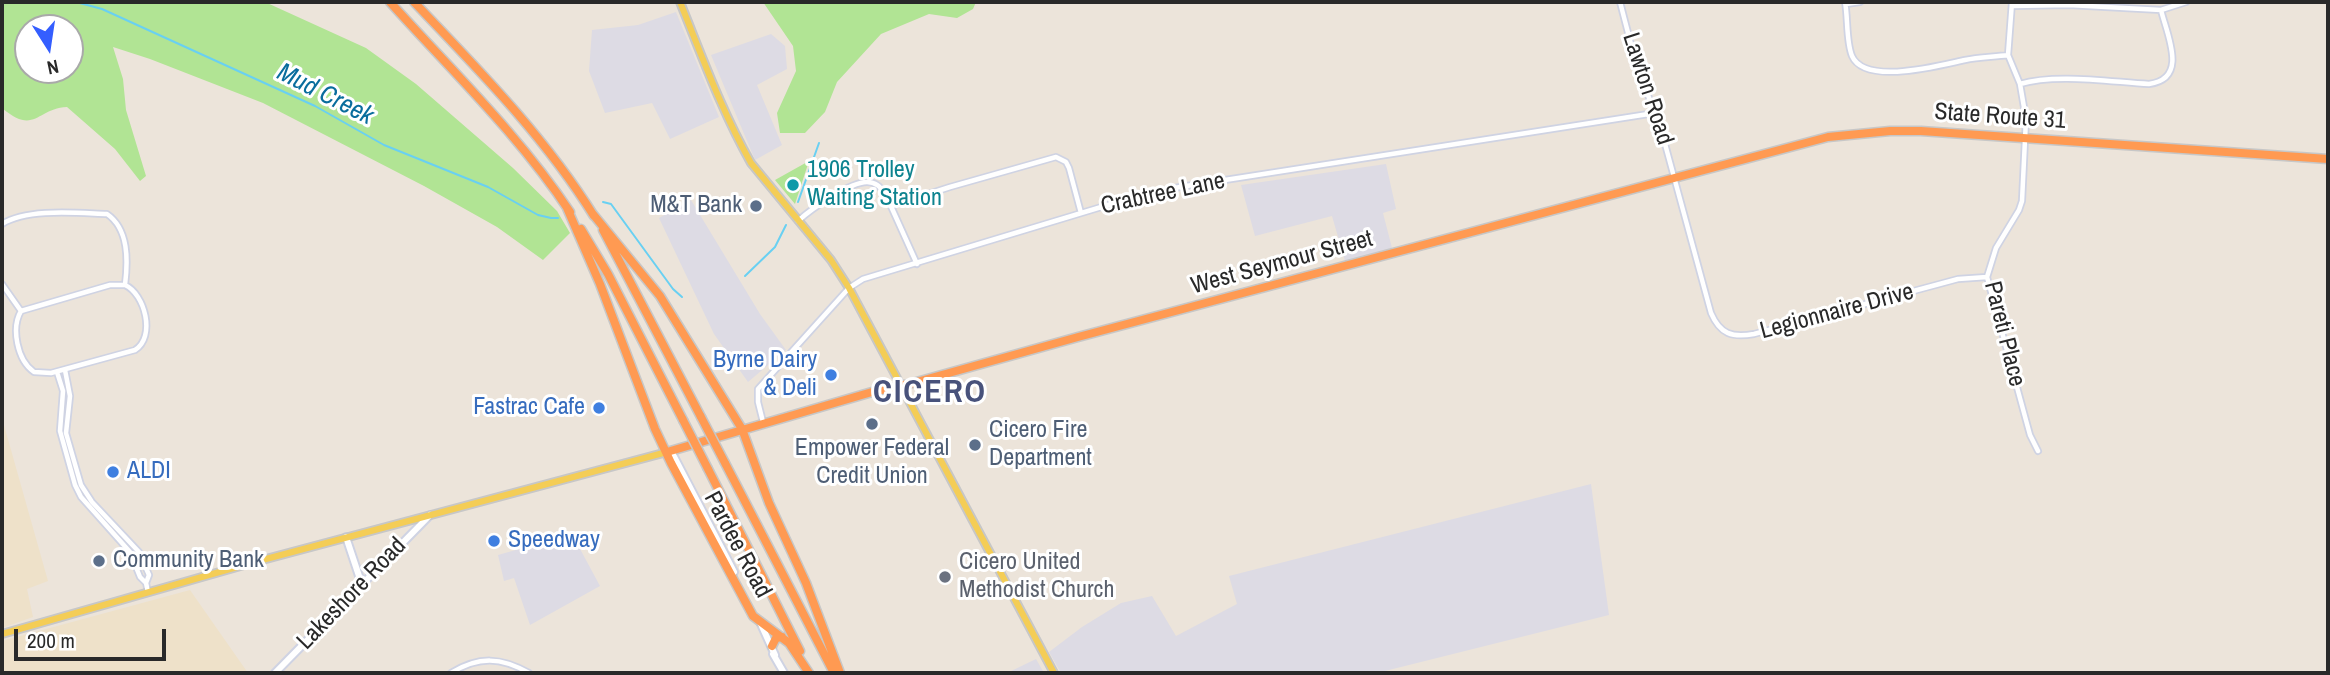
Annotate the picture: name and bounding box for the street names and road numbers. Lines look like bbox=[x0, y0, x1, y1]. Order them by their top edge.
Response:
street label: Lawton Road bbox=[1615, 29, 1679, 149]
street label: State Route 31 bbox=[1934, 98, 2066, 136]
street label: Crabtree Lane bbox=[1098, 167, 1228, 221]
street label: West Seymour Street bbox=[1188, 225, 1376, 301]
street label: Legionnaire Drive bbox=[1757, 278, 1917, 346]
street label: Pareti Place bbox=[1977, 279, 2031, 389]
street label: Pardee Road bbox=[697, 487, 777, 603]
street label: Lakeshore Road bbox=[291, 532, 413, 656]

